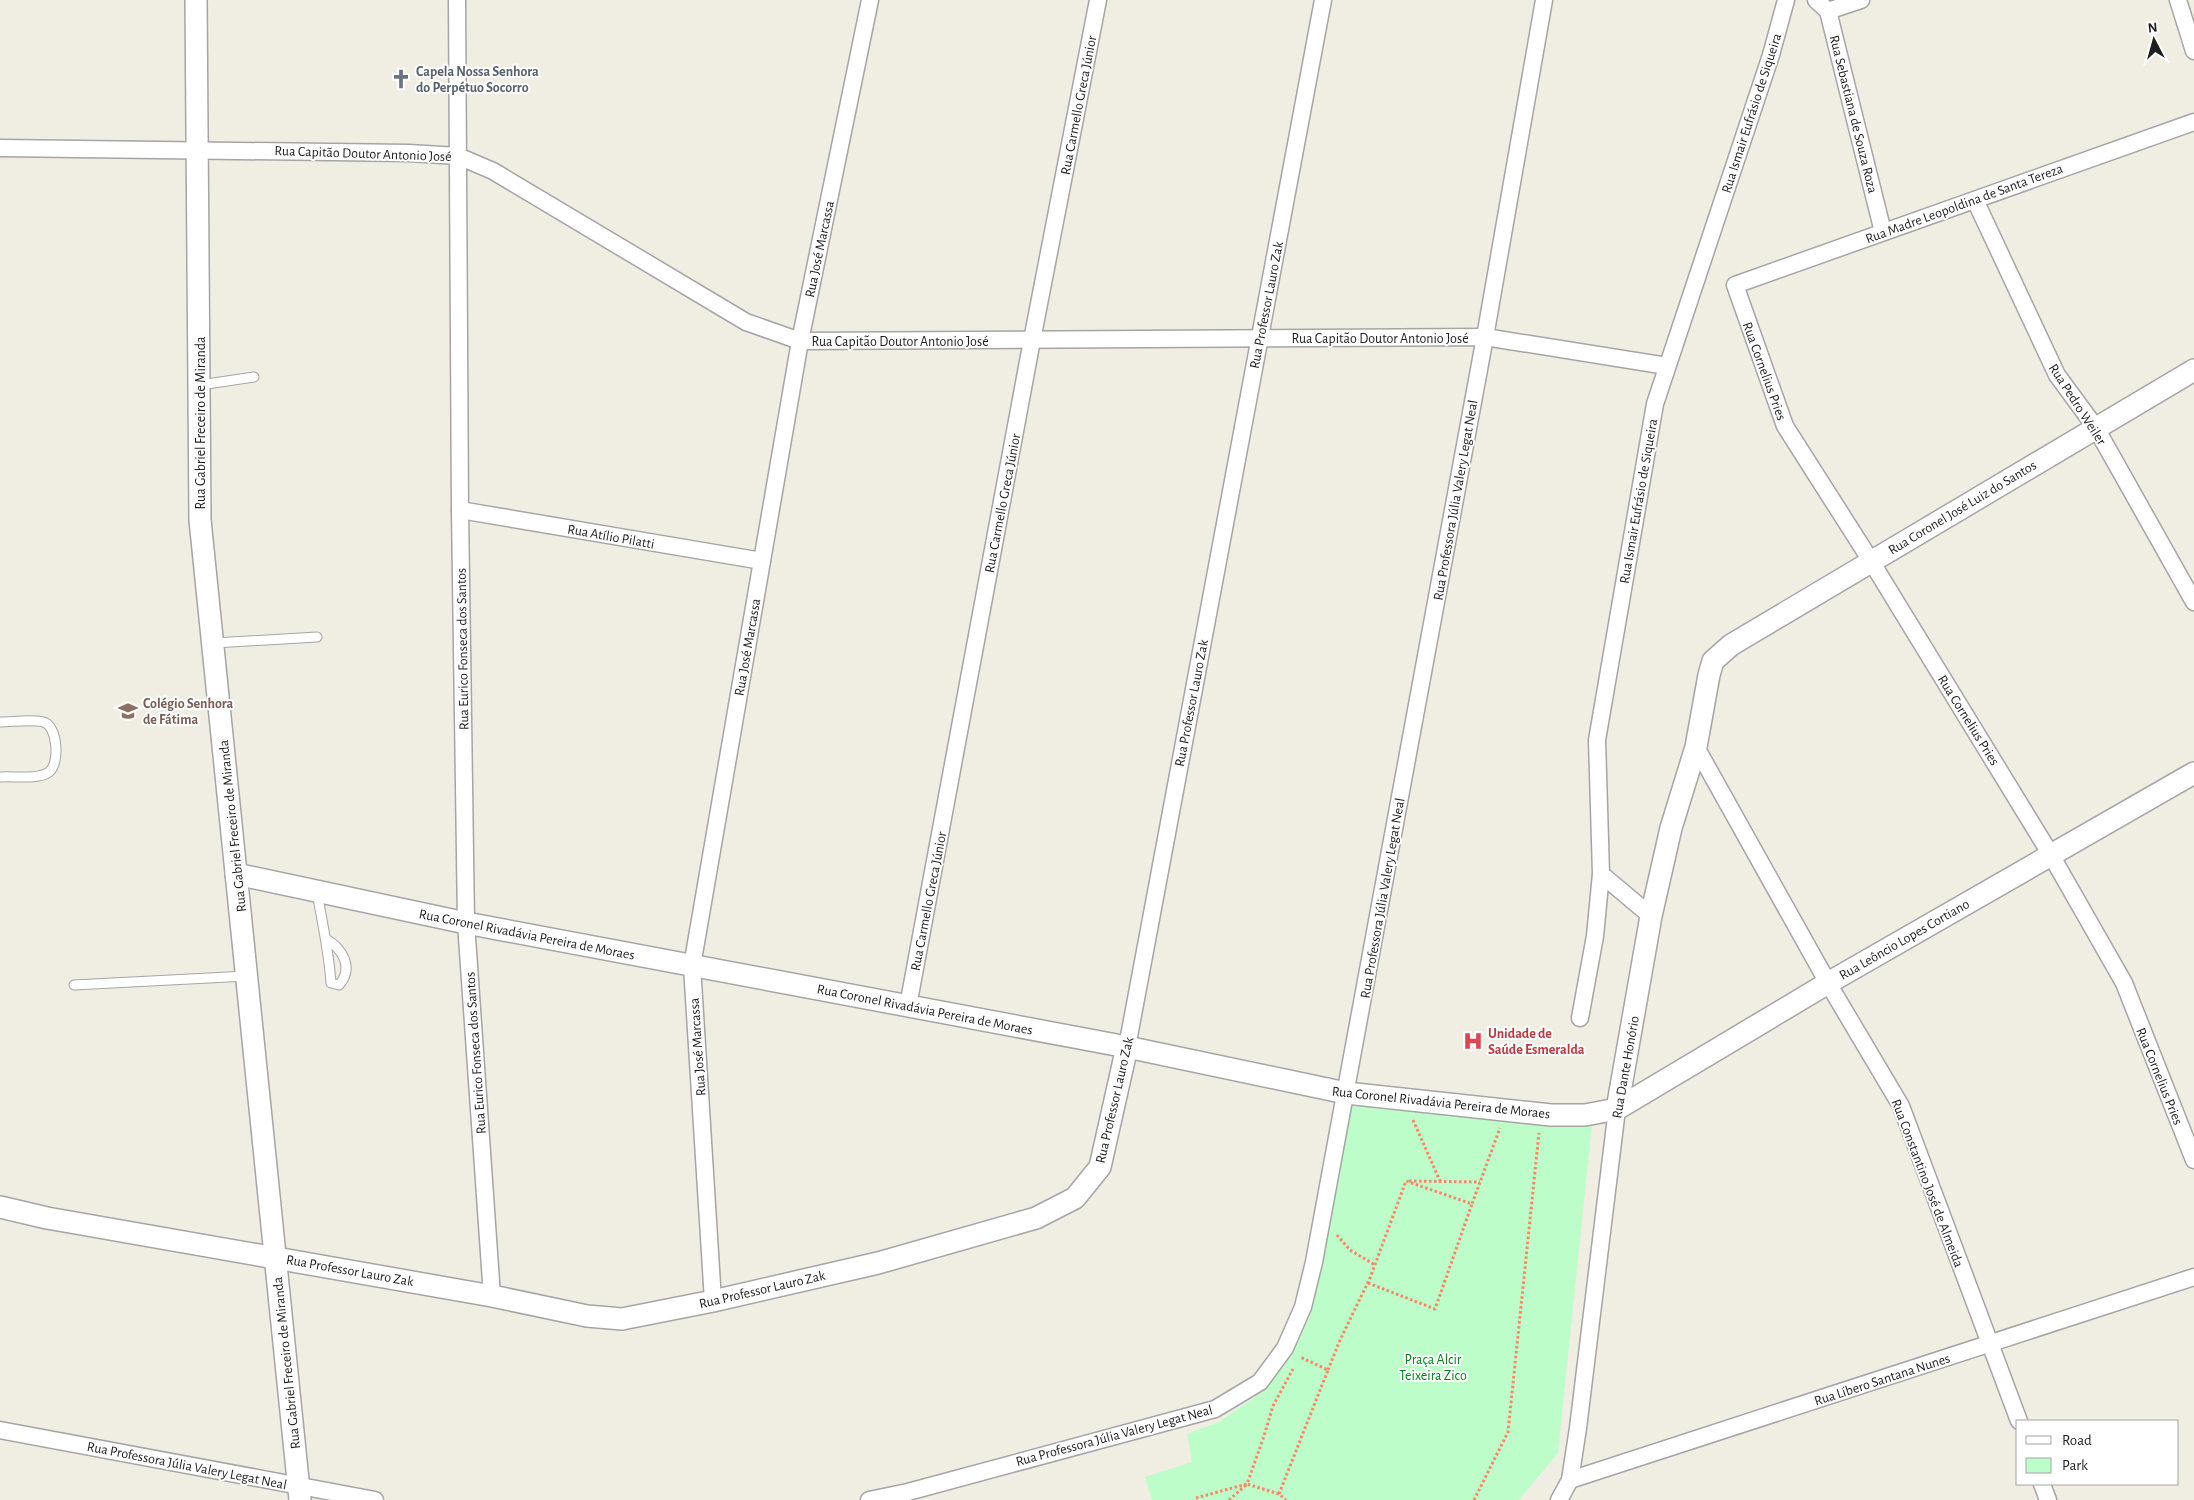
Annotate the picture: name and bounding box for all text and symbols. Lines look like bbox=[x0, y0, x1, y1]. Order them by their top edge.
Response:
north arrow bbox=[2129, 15, 2179, 65]
text: N bbox=[2147, 21, 2158, 36]
street label: Rua Ismair Eufrásio de Siqueira bbox=[1719, 31, 1785, 195]
street label: Rua Carmello Greca Júnior bbox=[1059, 34, 1099, 176]
street label: Rua Sebastiana de Souza Roza bbox=[1827, 34, 1880, 195]
place label: Capela Nossa Senhora do Perpétuo Socorro bbox=[416, 65, 539, 95]
church icon: Capela Nossa Senhora do Perpétuo Socorro bbox=[390, 68, 412, 90]
street label: Rua Capitão Doutor Antonio José bbox=[274, 144, 452, 164]
street label: Rua Madre Leopoldina de Santa Tereza bbox=[1864, 161, 2065, 246]
street label: Rua José Marcassa bbox=[803, 199, 837, 299]
street label: Rua Professor Lauro Zak bbox=[1248, 240, 1286, 370]
street label: Rua Cornelius Pries bbox=[1740, 320, 1788, 422]
street label: Rua Capitão Doutor Antonio José bbox=[1291, 332, 1469, 346]
street label: Rua Capitão Doutor Antonio José bbox=[811, 335, 989, 349]
street label: Rua Gabriel Freceiro de Miranda bbox=[194, 336, 208, 509]
street label: Rua Pedro Weiler bbox=[2046, 361, 2109, 448]
street label: Rua Professora Júlia Valery Legat Neal bbox=[1431, 399, 1481, 601]
street label: Rua Ismair Eufrásio de Siqueira bbox=[1618, 417, 1660, 585]
street label: Rua Carmello Greca Júnior bbox=[983, 432, 1023, 574]
street label: Rua Coronel José Luiz do Santos bbox=[1886, 458, 2039, 558]
street label: Rua Atílio Pilatti bbox=[566, 522, 655, 552]
street label: Rua Eurico Fonseca dos Santos bbox=[455, 568, 471, 730]
street label: Rua José Marcassa bbox=[733, 597, 764, 697]
street label: Rua Professor Lauro Zak bbox=[1173, 638, 1211, 768]
street label: Rua Cornelius Pries bbox=[1935, 673, 2001, 768]
place label: Colégio Senhora de Fátima bbox=[143, 697, 234, 727]
school or university icon: Colégio Senhora de Fátima bbox=[117, 700, 139, 722]
street label: Rua Gabriel Freceiro de Miranda bbox=[217, 739, 249, 913]
street label: Rua Professora Júlia Valery Legat Neal bbox=[1358, 797, 1408, 999]
street label: Rua Carmello Greca Júnior bbox=[909, 830, 949, 972]
street label: Rua Leôncio Lopes Cortiano bbox=[1837, 897, 1972, 983]
street label: Rua Coronel Rivadávia Pereira de Moraes bbox=[418, 907, 636, 963]
street label: Rua Eurico Fonseca dos Santos bbox=[463, 971, 489, 1134]
street label: Rua Coronel Rivadávia Pereira de Moraes bbox=[816, 982, 1034, 1038]
street label: Rua José Marcassa bbox=[688, 997, 708, 1097]
street label: Rua Dante Honório bbox=[1610, 1015, 1642, 1120]
street label: Rua Cornelius Pries bbox=[2133, 1026, 2185, 1127]
place label: Unidade de Saúde Esmeralda bbox=[1488, 1027, 1585, 1057]
hospital icon: Unidade de Saúde Esmeralda bbox=[1462, 1030, 1484, 1052]
street label: Rua Professor Lauro Zak bbox=[1094, 1035, 1136, 1165]
street label: Rua Coronel Rivadávia Pereira de Moraes bbox=[1331, 1085, 1551, 1121]
street label: Rua Constantino José de Almeida bbox=[1888, 1097, 1966, 1270]
street label: Rua Professor Lauro Zak bbox=[285, 1253, 415, 1289]
street label: Rua Professor Lauro Zak bbox=[698, 1268, 827, 1311]
street label: Rua Gabriel Freceiro de Miranda bbox=[271, 1276, 303, 1450]
street label: Rua Líbero Santana Nunes bbox=[1813, 1351, 1952, 1409]
park label: Praça Alcir Teixeira Zico bbox=[1399, 1353, 1467, 1383]
street label: Rua Professora Júlia Valery Legat Neal bbox=[1014, 1403, 1214, 1469]
legend bbox=[2016, 1420, 2179, 1485]
text: Road bbox=[2062, 1433, 2092, 1448]
street label: Rua Professora Júlia Valery Legat Neal bbox=[86, 1440, 288, 1492]
text: Park bbox=[2062, 1458, 2088, 1473]

